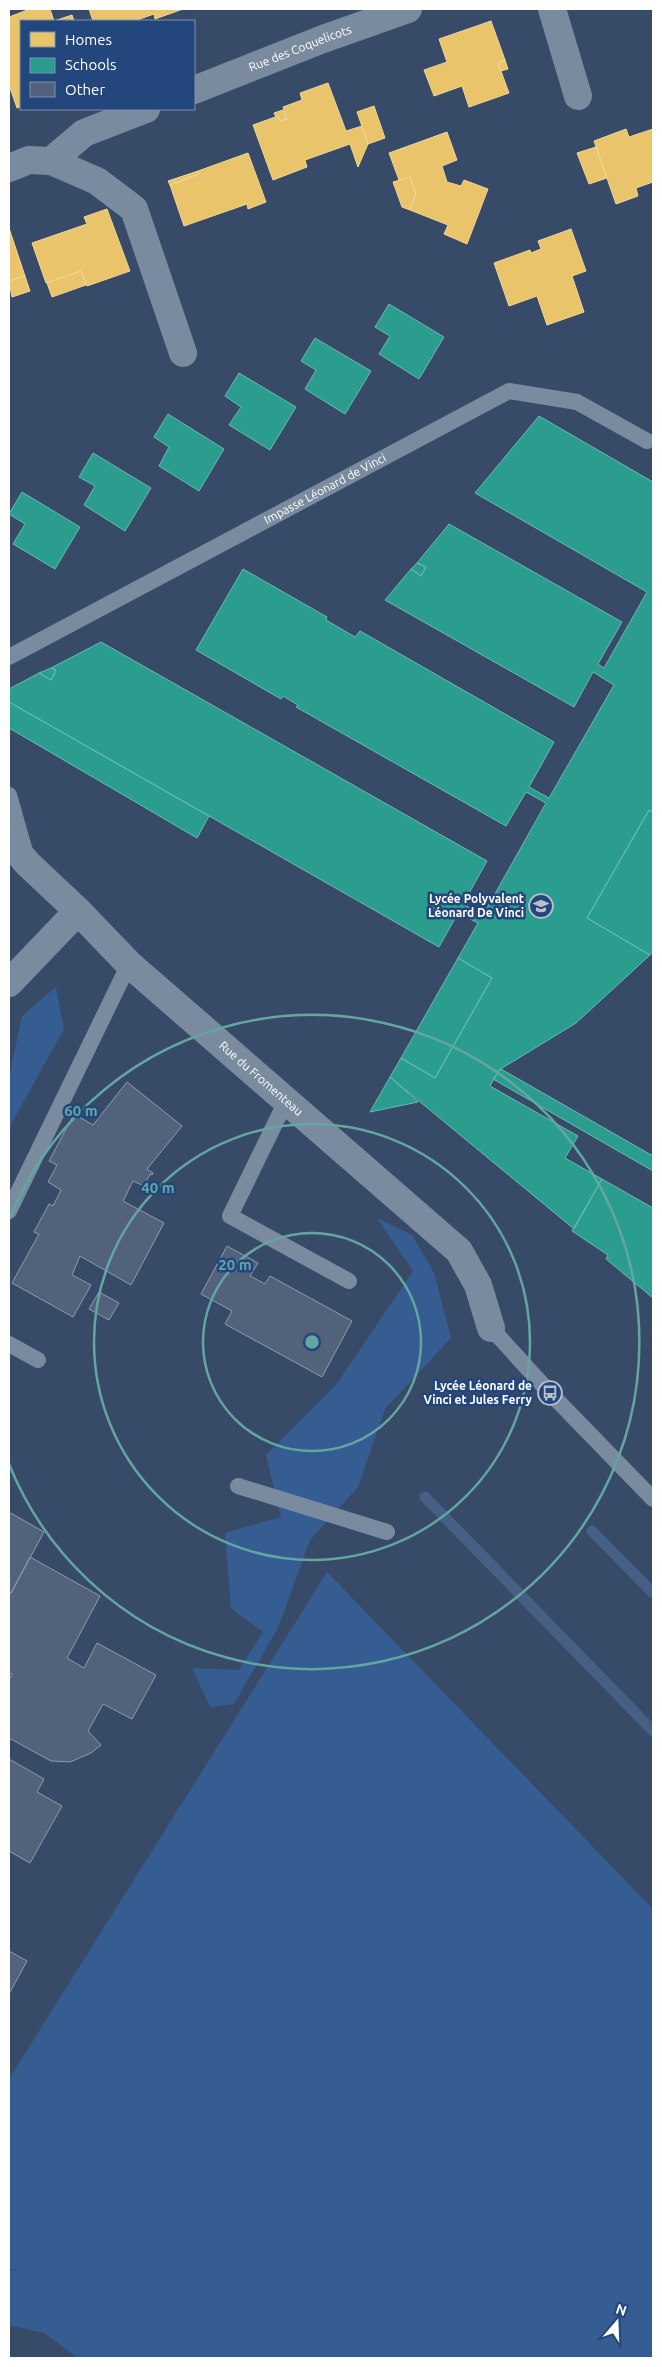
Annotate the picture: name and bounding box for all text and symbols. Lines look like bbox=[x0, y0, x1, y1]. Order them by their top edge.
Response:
legend bbox=[20, 20, 195, 110]
street label: Rue des Coquelicots bbox=[247, 23, 353, 74]
text: Homes bbox=[65, 31, 112, 48]
text: Schools bbox=[65, 56, 116, 73]
text: Other bbox=[65, 81, 105, 98]
street label: Impasse Léonard de Vinci bbox=[262, 451, 388, 526]
place label: Lycée Polyvalent Léonard De Vinci bbox=[428, 892, 524, 919]
school or university icon: Lycée Polyvalent Léonard De Vinci bbox=[528, 893, 554, 919]
street label: Rue du Fromenteau bbox=[217, 1039, 306, 1118]
text: 60 m bbox=[64, 1102, 98, 1119]
text: 40 m bbox=[141, 1179, 175, 1196]
text: 20 m bbox=[218, 1256, 252, 1273]
centre of rings bbox=[303, 1333, 321, 1351]
place label: Lycée Léonard de Vinci et Jules Ferry bbox=[423, 1379, 533, 1406]
bus stop icon: Lycée Léonard de Vinci et Jules Ferry bbox=[537, 1380, 563, 1406]
north arrow bbox=[592, 2297, 642, 2347]
text: N bbox=[614, 2300, 629, 2319]

